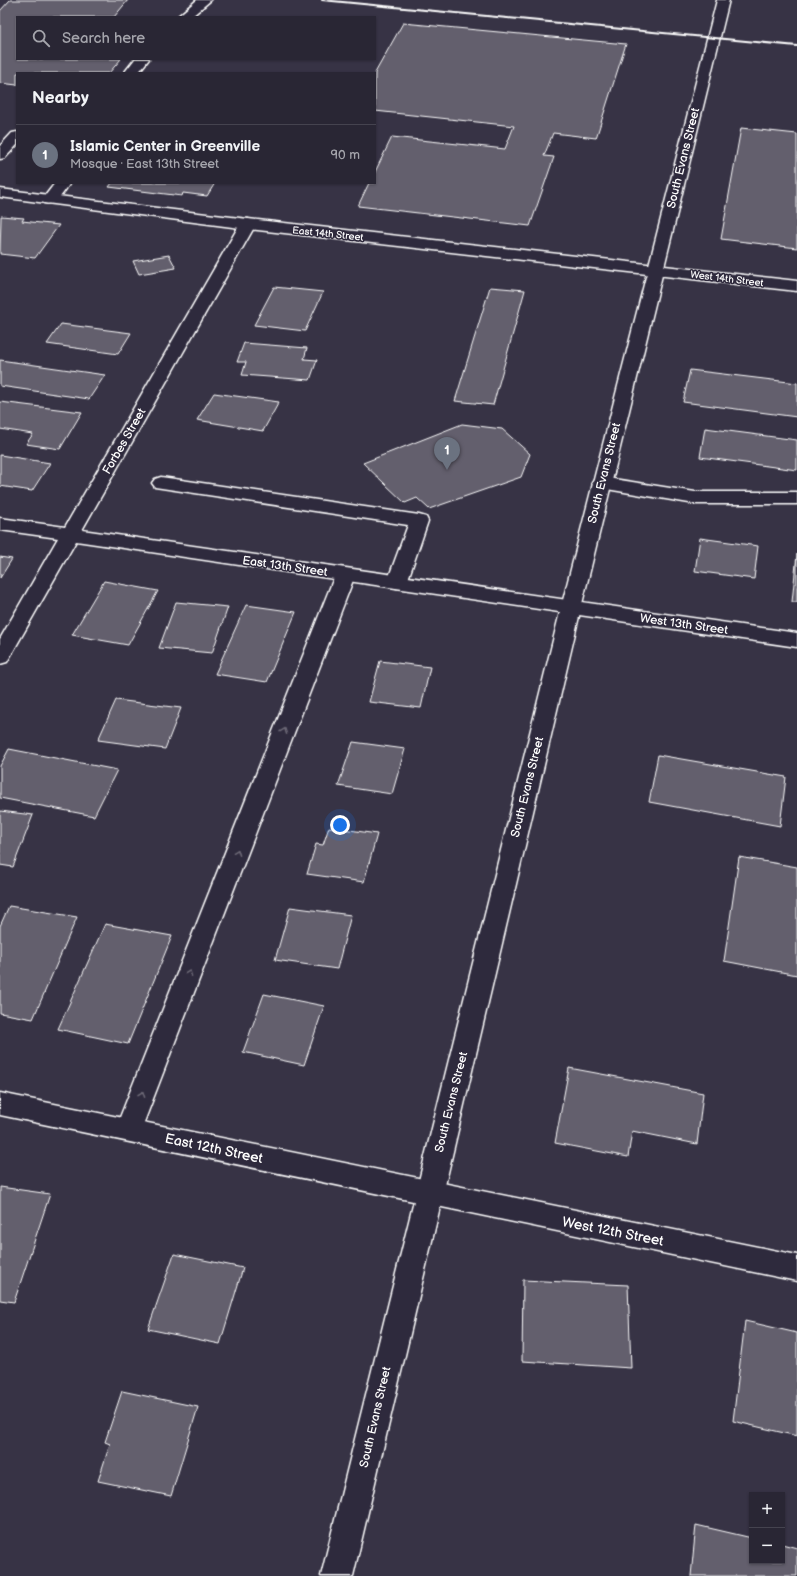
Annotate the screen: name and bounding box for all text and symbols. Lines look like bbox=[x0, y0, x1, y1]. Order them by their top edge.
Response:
search box bbox=[16, 16, 376, 60]
icon: search bbox=[30, 27, 52, 49]
text: Search here bbox=[62, 29, 145, 48]
text: Nearby bbox=[32, 88, 89, 108]
street label: South Evans Street bbox=[664, 106, 703, 210]
text: Islamic Center in Greenville bbox=[70, 137, 260, 156]
text: 1 bbox=[42, 147, 48, 163]
text: 90 m bbox=[331, 147, 360, 163]
text: Mosque · East 13th Street bbox=[70, 156, 219, 172]
street label: East 14th Street bbox=[292, 224, 364, 244]
street label: West 14th Street bbox=[690, 269, 764, 289]
street label: Forbes Street bbox=[100, 405, 150, 477]
street label: South Evans Street bbox=[585, 421, 624, 525]
pin: 1 bbox=[434, 437, 460, 470]
street label: East 13th Street bbox=[241, 553, 329, 580]
street label: West 13th Street bbox=[639, 611, 729, 638]
one-way arrow bbox=[280, 727, 288, 734]
street label: South Evans Street bbox=[508, 735, 547, 839]
your location bbox=[330, 815, 350, 835]
one-way arrow bbox=[232, 848, 240, 855]
one-way arrow bbox=[185, 969, 193, 976]
street label: South Evans Street bbox=[432, 1050, 471, 1154]
one-way arrow bbox=[137, 1090, 145, 1097]
street label: East 12th Street bbox=[163, 1130, 265, 1167]
street label: West 12th Street bbox=[561, 1213, 666, 1250]
street label: South Evans Street bbox=[357, 1365, 394, 1469]
map controls bbox=[749, 1492, 785, 1564]
button: + bbox=[749, 1492, 785, 1528]
button: − bbox=[749, 1528, 785, 1564]

